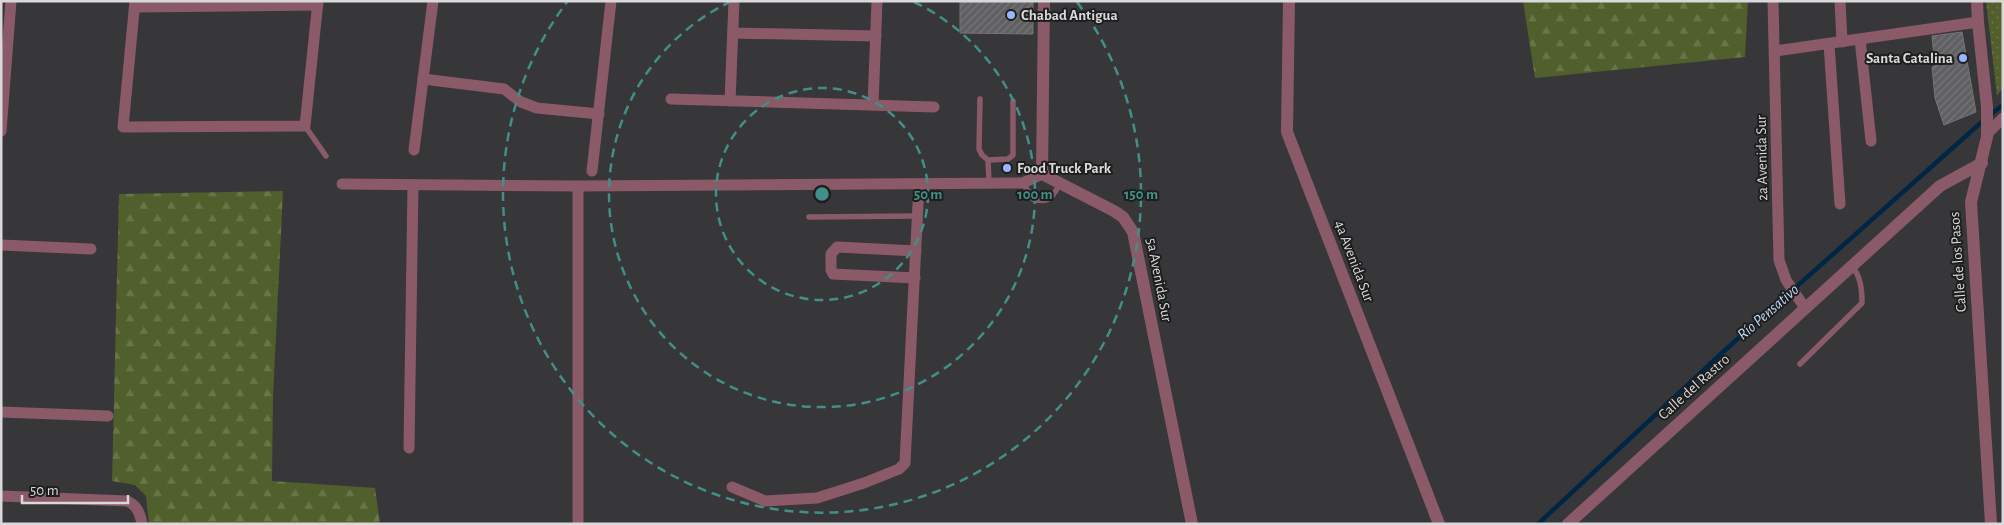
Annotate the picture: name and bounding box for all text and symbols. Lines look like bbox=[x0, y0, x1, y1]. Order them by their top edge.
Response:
place label: Chabad Antigua bbox=[1021, 8, 1118, 23]
marker: Chabad Antigua bbox=[1005, 9, 1017, 21]
place label: Santa Catalina bbox=[1866, 51, 1953, 66]
marker: Santa Catalina bbox=[1957, 52, 1969, 64]
street label: 2a Avenida Sur bbox=[1754, 115, 1770, 201]
place label: Food Truck Park bbox=[1017, 161, 1112, 176]
marker: Food Truck Park bbox=[1001, 162, 1013, 174]
centre of rings bbox=[813, 185, 831, 203]
text: 50 m bbox=[914, 187, 942, 202]
text: 100 m bbox=[1017, 187, 1053, 202]
text: 150 m bbox=[1124, 187, 1158, 202]
street label: Calle de los Pasos bbox=[1947, 211, 1969, 313]
street label: 4a Avenida Sur bbox=[1332, 218, 1376, 304]
street label: 5a Avenida Sur bbox=[1144, 237, 1175, 323]
water label: Río Pensativo bbox=[1734, 281, 1802, 343]
street label: Calle del Rastro bbox=[1656, 351, 1732, 423]
scale bar bbox=[22, 472, 129, 504]
text: 50 m bbox=[30, 483, 59, 498]

